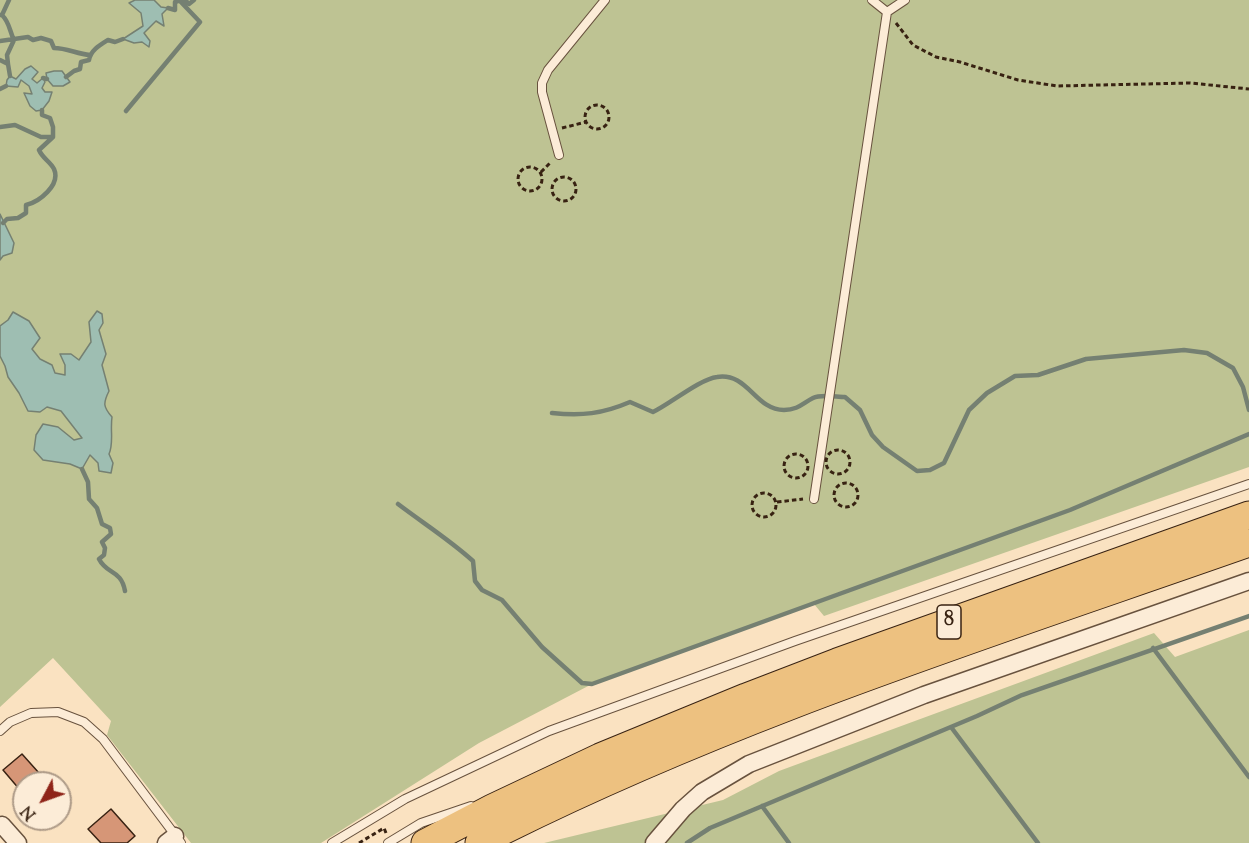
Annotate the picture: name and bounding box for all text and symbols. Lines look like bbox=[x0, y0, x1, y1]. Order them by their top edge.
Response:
road number: 8 bbox=[937, 605, 961, 639]
north arrow bbox=[12, 771, 72, 831]
text: N bbox=[17, 799, 42, 824]

